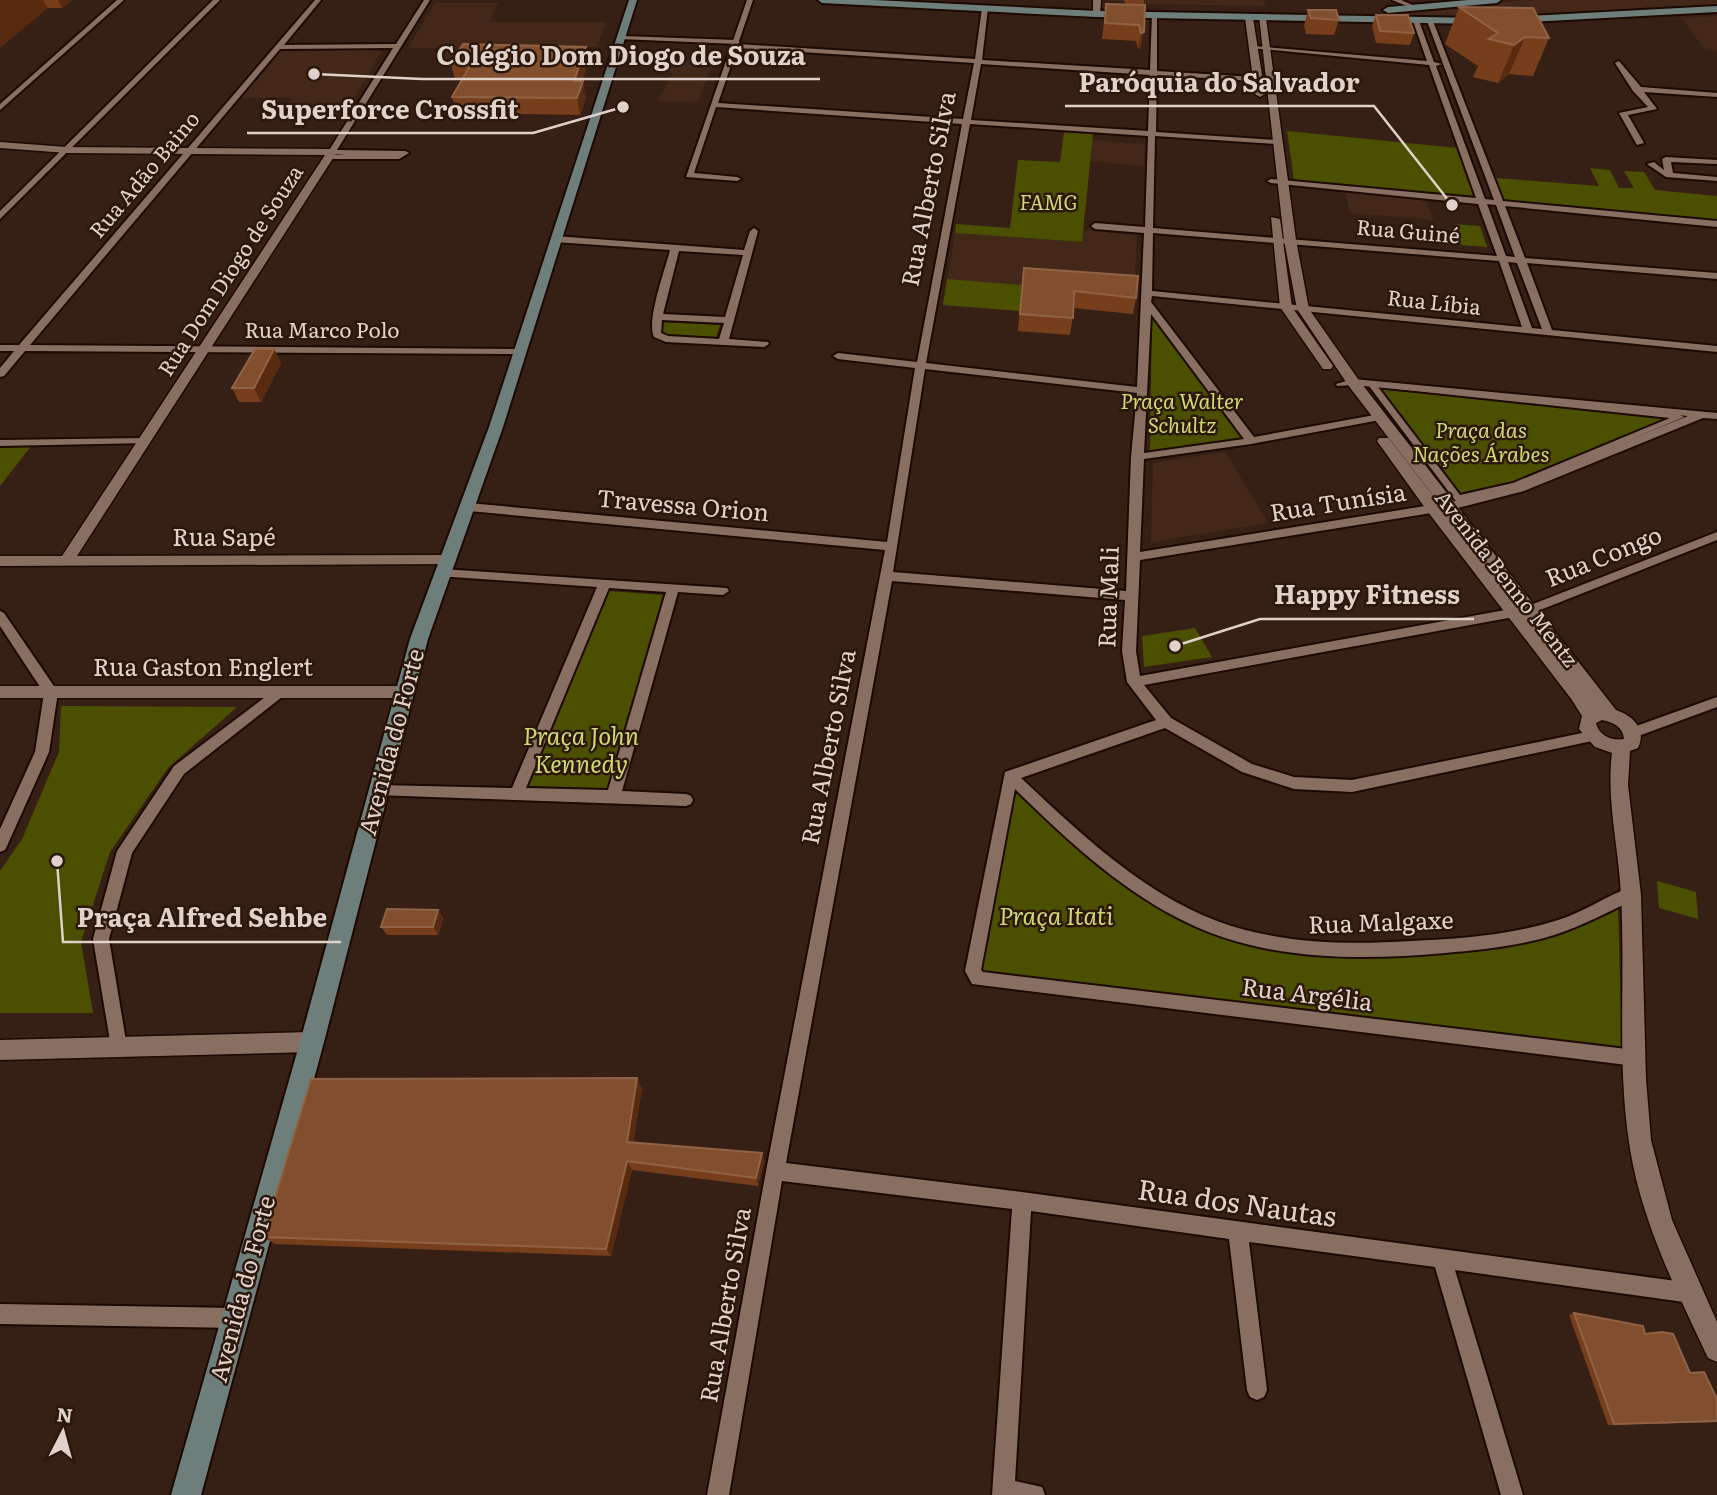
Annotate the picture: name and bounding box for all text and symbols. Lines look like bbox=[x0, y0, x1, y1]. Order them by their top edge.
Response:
callout: Colégio Dom Diogo de Souza bbox=[422, 32, 820, 79]
text: Colégio Dom Diogo de Souza bbox=[436, 34, 806, 73]
callout: Paróquia do Salvador bbox=[1065, 59, 1374, 106]
text: Paróquia do Salvador bbox=[1078, 61, 1360, 100]
callout: Superforce Crossfit bbox=[247, 86, 533, 133]
text: Superforce Crossfit bbox=[261, 88, 519, 127]
street label: Rua Alberto Silva bbox=[890, 88, 963, 289]
street label: Rua Adão Baino bbox=[81, 103, 205, 244]
street label: Rua Dom Diogo de Souza bbox=[149, 157, 309, 381]
park label: FAMG bbox=[1019, 185, 1077, 216]
street label: Rua Guiné bbox=[1355, 210, 1461, 249]
street label: Rua Líbia bbox=[1386, 280, 1483, 321]
street label: Rua Marco Polo bbox=[244, 313, 400, 344]
park label: Praça Walter Schultz bbox=[1120, 384, 1244, 439]
park label: Praça das Nações Árabes bbox=[1412, 413, 1550, 468]
street label: Rua Tunísia bbox=[1267, 472, 1408, 529]
street label: Travessa Orion bbox=[596, 479, 771, 528]
street label: Avenida Benno Mentz bbox=[1429, 482, 1587, 673]
street label: Rua Congo bbox=[1540, 515, 1667, 594]
street label: Rua Sapé bbox=[172, 518, 276, 553]
street label: Rua Mali bbox=[1087, 545, 1126, 648]
callout: Happy Fitness bbox=[1260, 572, 1474, 619]
text: Happy Fitness bbox=[1274, 573, 1460, 612]
street label: Avenida do Forte bbox=[348, 644, 431, 839]
street label: Rua Alberto Silva bbox=[790, 646, 863, 847]
street label: Rua Gaston Englert bbox=[93, 648, 313, 683]
park label: Praça John Kennedy bbox=[523, 717, 639, 780]
callout: Praça Alfred Sehbe bbox=[63, 895, 341, 942]
text: Praça Alfred Sehbe bbox=[77, 896, 327, 935]
park label: Praça Itati bbox=[999, 897, 1113, 932]
street label: Rua Malgaxe bbox=[1308, 900, 1454, 941]
street label: Rua Argélia bbox=[1240, 967, 1375, 1018]
street label: Rua dos Nautas bbox=[1135, 1166, 1339, 1236]
street label: Avenida do Forte bbox=[199, 1191, 282, 1386]
street label: Rua Alberto Silva bbox=[689, 1204, 758, 1405]
north arrow bbox=[28, 1397, 98, 1467]
text: N bbox=[55, 1399, 74, 1429]

